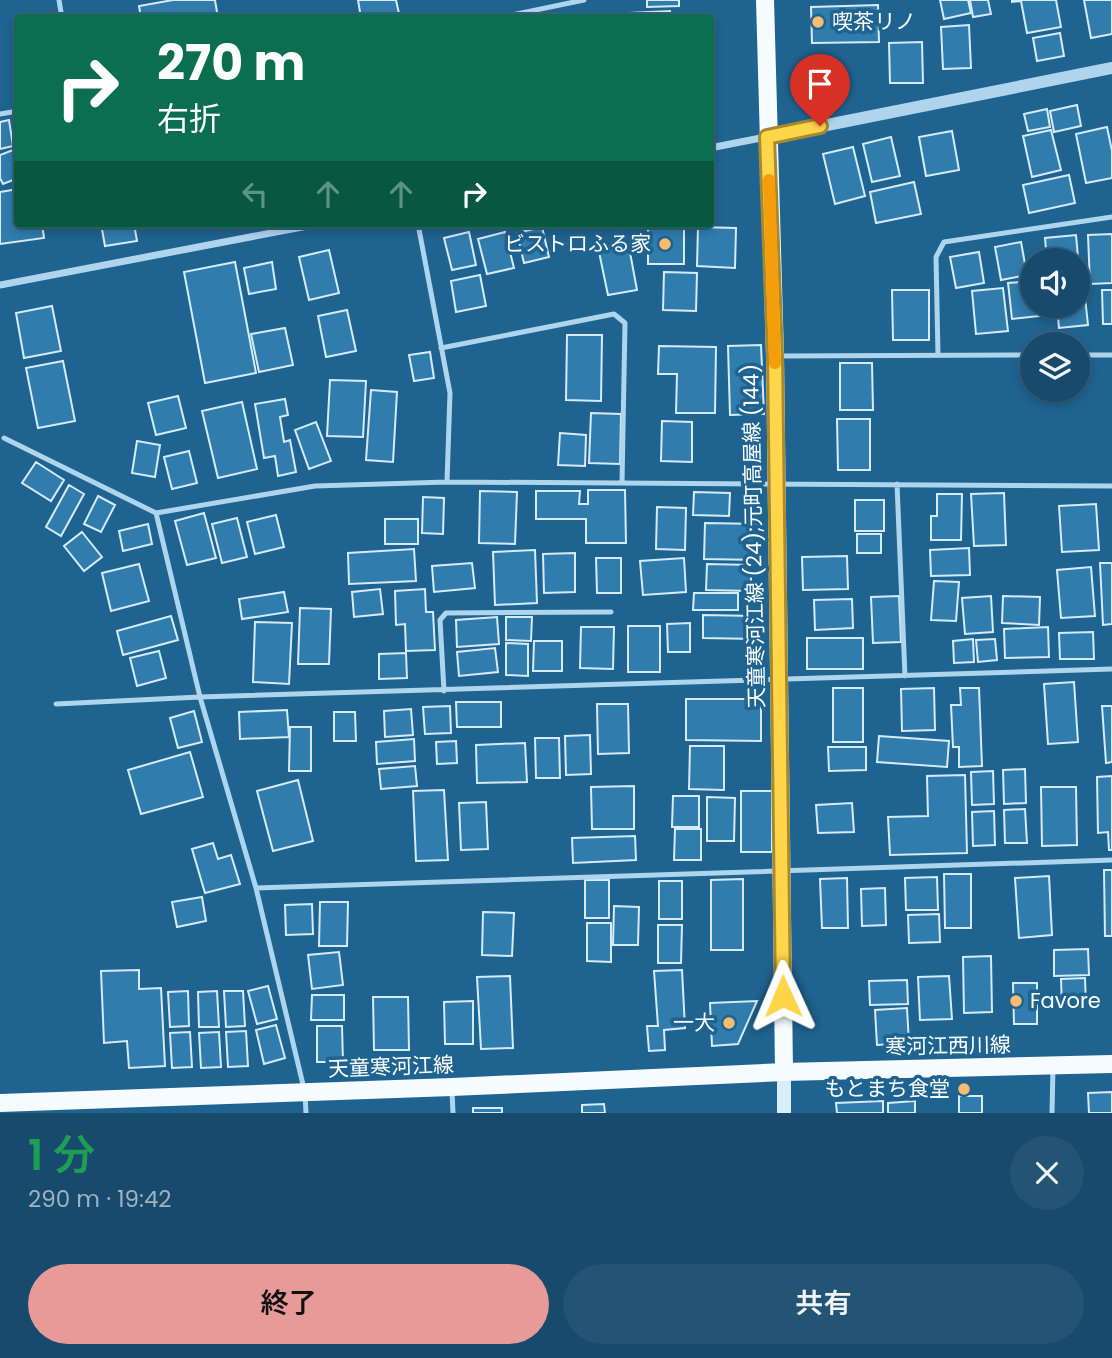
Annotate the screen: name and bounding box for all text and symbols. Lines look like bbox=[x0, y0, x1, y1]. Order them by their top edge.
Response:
place label: 喫茶リノ bbox=[832, 7, 916, 36]
marker: 喫茶リノ bbox=[810, 14, 826, 30]
text: 270 m bbox=[157, 29, 305, 97]
icon: right bbox=[42, 42, 133, 133]
pin bbox=[790, 54, 850, 126]
icon: arrive bbox=[801, 65, 839, 103]
text: 右折 bbox=[157, 96, 221, 141]
icon: left bbox=[236, 175, 274, 213]
icon: ahead bbox=[309, 175, 347, 213]
icon: ahead bbox=[382, 175, 420, 213]
icon: right bbox=[455, 175, 493, 213]
place label: ビストロふる家 bbox=[504, 229, 651, 258]
marker: ビストロふる家 bbox=[657, 236, 673, 252]
map controls bbox=[1020, 248, 1090, 402]
button: sound bbox=[1020, 248, 1090, 318]
button: layers bbox=[1020, 332, 1090, 402]
street label: 天童寒河江線 (24);元町高屋線 (144) bbox=[736, 364, 771, 708]
position arrow bbox=[746, 959, 820, 1033]
place label: Favore bbox=[1030, 986, 1101, 1015]
marker: Favore bbox=[1008, 993, 1024, 1009]
place label: 一大 bbox=[673, 1008, 715, 1037]
marker: 一大 bbox=[721, 1015, 737, 1031]
street label: 寒河江西川線 bbox=[885, 1030, 1011, 1061]
street label: 天童寒河江線 bbox=[328, 1050, 454, 1083]
place label: もとまち食堂 bbox=[824, 1074, 950, 1103]
marker: もとまち食堂 bbox=[956, 1081, 972, 1097]
text: 1 分 bbox=[28, 1126, 95, 1185]
button: close bbox=[1010, 1136, 1084, 1210]
text: 290 m · 19:42 bbox=[28, 1183, 172, 1215]
button: 終了 bbox=[28, 1264, 549, 1344]
button: 共有 bbox=[563, 1264, 1084, 1344]

